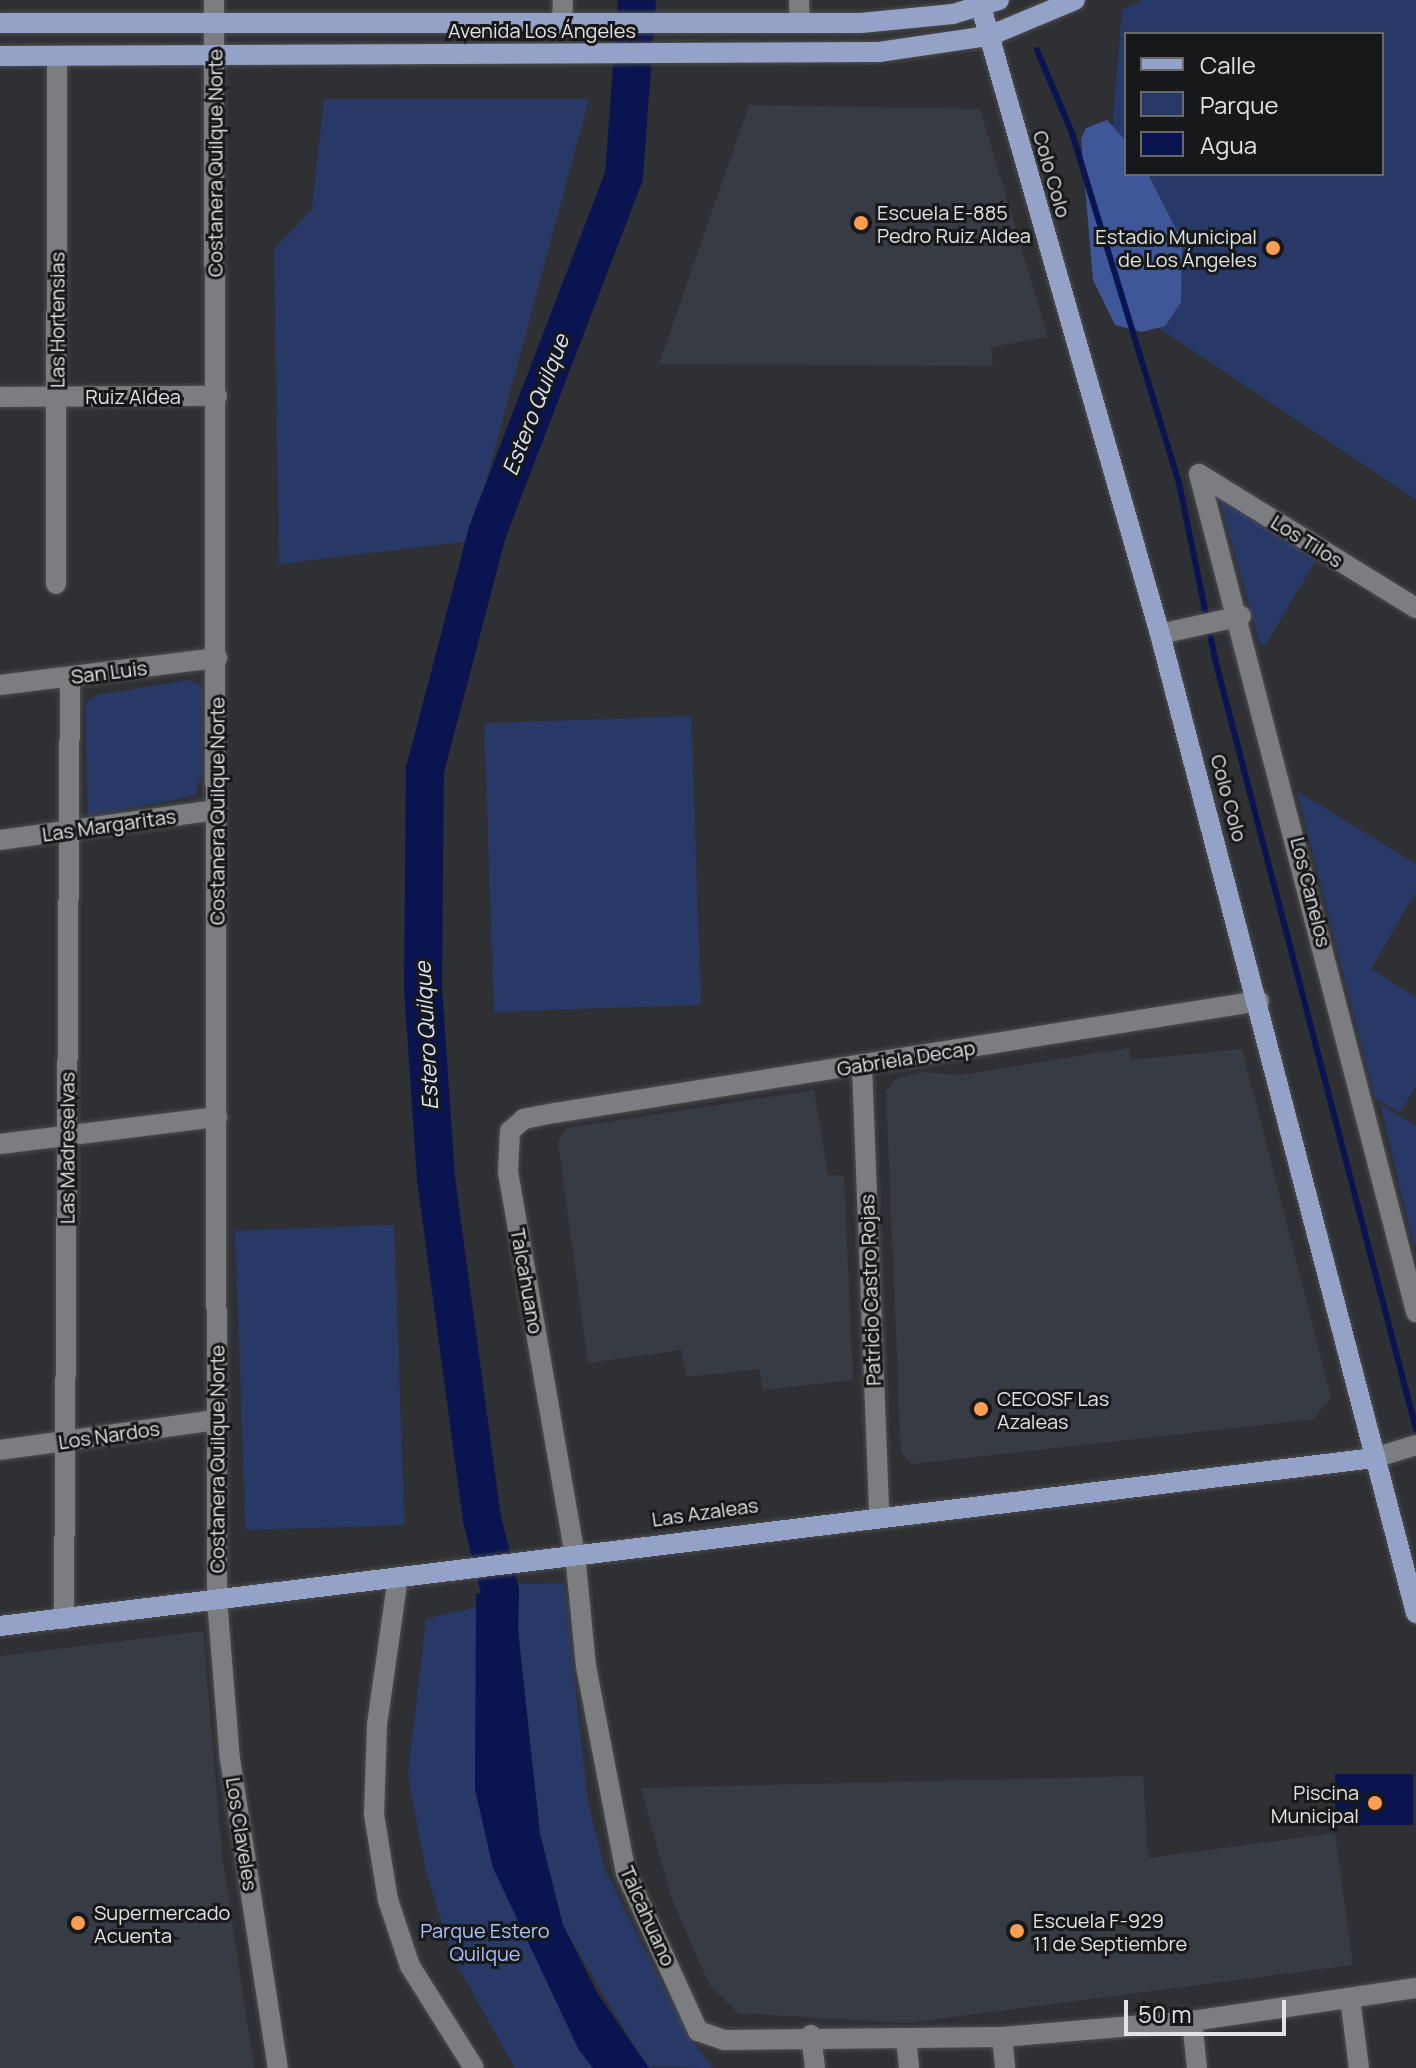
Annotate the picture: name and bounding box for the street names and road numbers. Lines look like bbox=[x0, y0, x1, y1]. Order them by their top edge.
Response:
street label: Avenida Los Ángeles bbox=[448, 18, 636, 42]
street label: Costanera Quilque Norte bbox=[203, 49, 227, 277]
street label: Colo Colo bbox=[1028, 128, 1076, 220]
street label: Las Hortensias bbox=[45, 252, 69, 388]
street label: Ruiz Aldea bbox=[85, 384, 181, 408]
street label: Los Tilos bbox=[1267, 510, 1347, 572]
street label: San Luis bbox=[70, 655, 148, 689]
street label: Costanera Quilque Norte bbox=[205, 697, 229, 925]
street label: Colo Colo bbox=[1206, 752, 1252, 844]
street label: Las Margaritas bbox=[40, 804, 178, 846]
street label: Los Canelos bbox=[1286, 835, 1336, 949]
street label: Gabriela Decap bbox=[835, 1035, 977, 1081]
street label: Las Madreselvas bbox=[55, 1072, 79, 1224]
street label: Patricio Castro Rojas bbox=[855, 1194, 885, 1386]
street label: Talcahuano bbox=[506, 1226, 548, 1336]
street label: Costanera Quilque Norte bbox=[205, 1345, 229, 1573]
street label: Los Nardos bbox=[57, 1416, 161, 1454]
street label: Las Azaleas bbox=[650, 1493, 760, 1531]
street label: Los Claveles bbox=[221, 1776, 263, 1892]
street label: Talcahuano bbox=[615, 1862, 681, 1970]

